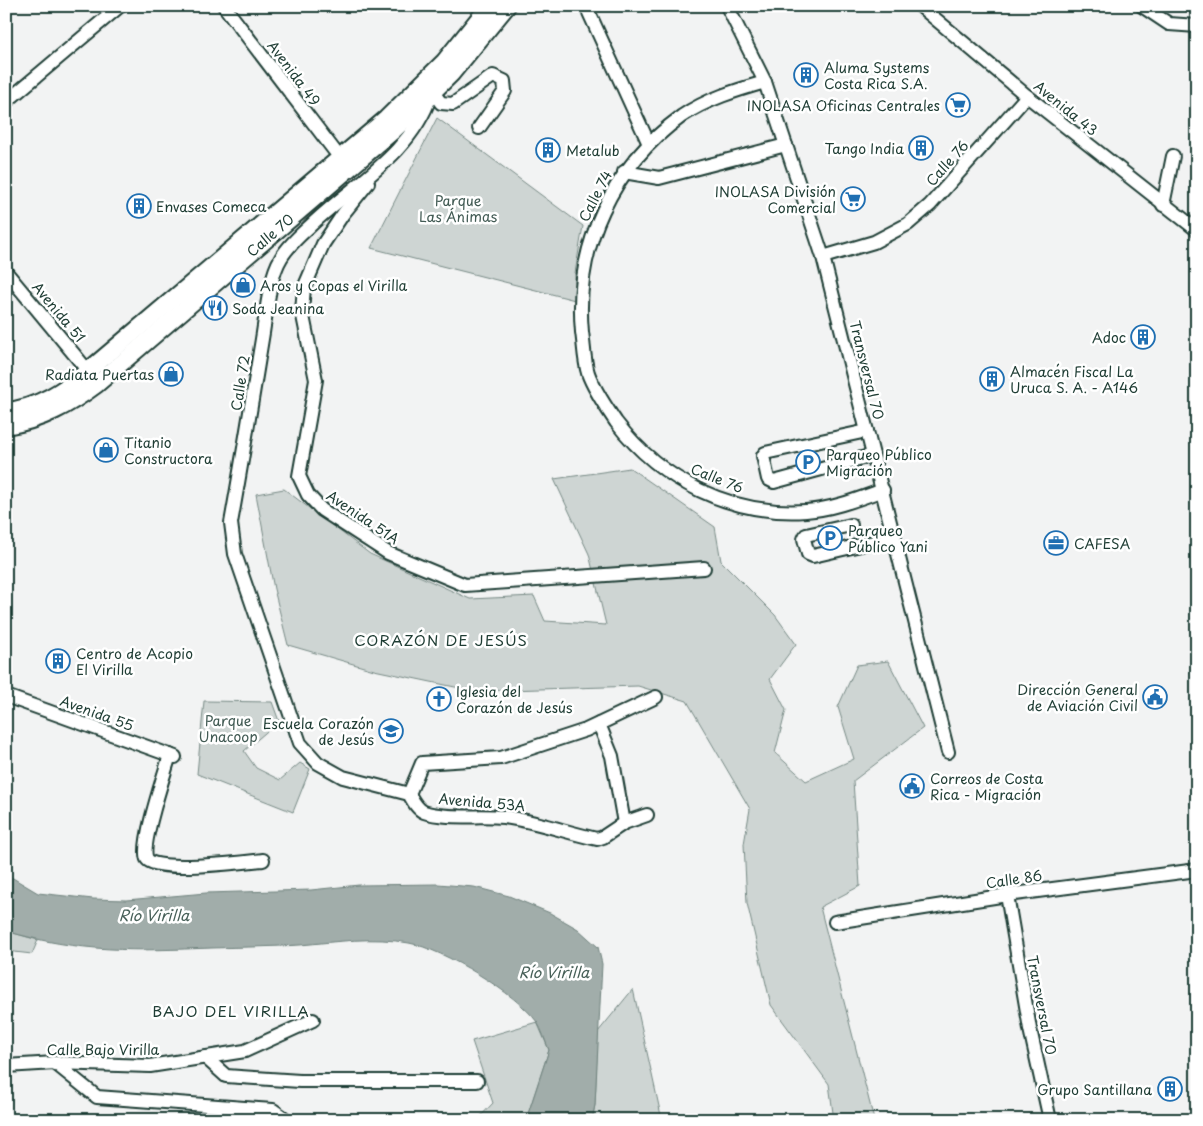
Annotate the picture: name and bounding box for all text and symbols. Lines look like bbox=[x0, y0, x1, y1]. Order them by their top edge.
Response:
street label: Avenida 49 bbox=[263, 36, 325, 110]
place label: Aluma Systems Costa Rica S.A. bbox=[824, 57, 930, 94]
building icon: Aluma Systems Costa Rica S.A. bbox=[793, 62, 819, 88]
street label: Avenida 43 bbox=[1029, 76, 1103, 140]
supermarket icon: INOLASA Oficinas Centrales bbox=[945, 92, 971, 118]
place label: INOLASA Oficinas Centrales bbox=[747, 95, 940, 116]
building icon: Tango India bbox=[908, 135, 934, 161]
street label: Calle 76 bbox=[921, 135, 973, 191]
building icon: Metalub bbox=[535, 137, 561, 163]
place label: Tango India bbox=[825, 138, 904, 159]
place label: Metalub bbox=[566, 140, 619, 161]
street label: Calle 74 bbox=[573, 167, 617, 225]
place label: INOLASA División Comercial bbox=[715, 181, 836, 218]
supermarket icon: INOLASA División Comercial bbox=[840, 186, 866, 212]
park label: Parque Las Ánimas bbox=[419, 190, 497, 227]
building icon: Envases Comeca bbox=[126, 193, 152, 219]
place label: Envases Comeca bbox=[156, 196, 267, 217]
street label: Calle 70 bbox=[242, 209, 298, 261]
shop icon: Aros y Copas el Virilla bbox=[230, 272, 256, 298]
place label: Aros y Copas el Virilla bbox=[260, 275, 408, 296]
street label: Avenida 51 bbox=[27, 277, 91, 347]
restaurant icon: Soda Jeanina bbox=[202, 295, 228, 321]
place label: Soda Jeanina bbox=[232, 298, 324, 319]
street label: Transversal 70 bbox=[845, 318, 889, 422]
building icon: Adoc bbox=[1130, 324, 1156, 350]
place label: Adoc bbox=[1092, 327, 1126, 348]
street label: Calle 72 bbox=[225, 354, 255, 412]
shop icon: Radiata Puertas bbox=[158, 361, 184, 387]
place label: Almacén Fiscal La Uruca S. A. - A146 bbox=[1010, 361, 1138, 398]
place label: Radiata Puertas bbox=[45, 364, 154, 385]
building icon: Almacén Fiscal La Uruca S. A. - A146 bbox=[979, 366, 1005, 392]
place label: Titanio Constructora bbox=[124, 432, 213, 469]
shop icon: Titanio Constructora bbox=[93, 437, 119, 463]
place label: Parqueo Público Migración bbox=[826, 444, 932, 481]
parking icon: Parqueo Público Migración bbox=[795, 449, 821, 475]
street label: Calle 76 bbox=[688, 458, 747, 498]
street label: Avenida 51A bbox=[322, 485, 404, 549]
place label: Parqueo Público Yani bbox=[848, 520, 928, 557]
parking icon: Parqueo Público Yani bbox=[817, 525, 843, 551]
office icon: CAFESA bbox=[1043, 530, 1069, 556]
place label: CAFESA bbox=[1074, 533, 1131, 554]
district label: CORAZÓN DE JESÚS bbox=[354, 628, 528, 651]
place label: Centro de Acopio El Virilla bbox=[76, 643, 193, 680]
building icon: Centro de Acopio El Virilla bbox=[45, 648, 71, 674]
place label: Dirección General de Aviación Civil bbox=[1017, 679, 1138, 716]
place label: Iglesia del Corazón de Jesús bbox=[456, 681, 573, 718]
public building icon: Dirección General de Aviación Civil bbox=[1142, 684, 1168, 710]
church icon: Iglesia del Corazón de Jesús bbox=[426, 686, 452, 712]
street label: Avenida 55 bbox=[57, 690, 137, 736]
park label: Parque Unacoop bbox=[198, 710, 258, 747]
place label: Escuela Corazón de Jesús bbox=[263, 713, 374, 750]
school or university icon: Escuela Corazón de Jesús bbox=[378, 718, 404, 744]
place label: Correos de Costa Rica - Migración bbox=[930, 768, 1043, 805]
public building icon: Correos de Costa Rica - Migración bbox=[899, 773, 925, 799]
street label: Avenida 53A bbox=[438, 788, 526, 816]
street label: Calle 86 bbox=[984, 865, 1044, 893]
water label: Río Virilla bbox=[119, 903, 190, 926]
street label: Transversal 70 bbox=[1022, 953, 1062, 1057]
water label: Río Virilla bbox=[519, 960, 590, 983]
district label: BAJO DEL VIRILLA bbox=[152, 999, 310, 1022]
street label: Calle Bajo Virilla bbox=[47, 1039, 160, 1060]
building icon: Grupo Santillana bbox=[1157, 1076, 1183, 1102]
place label: Grupo Santillana bbox=[1037, 1079, 1152, 1100]

